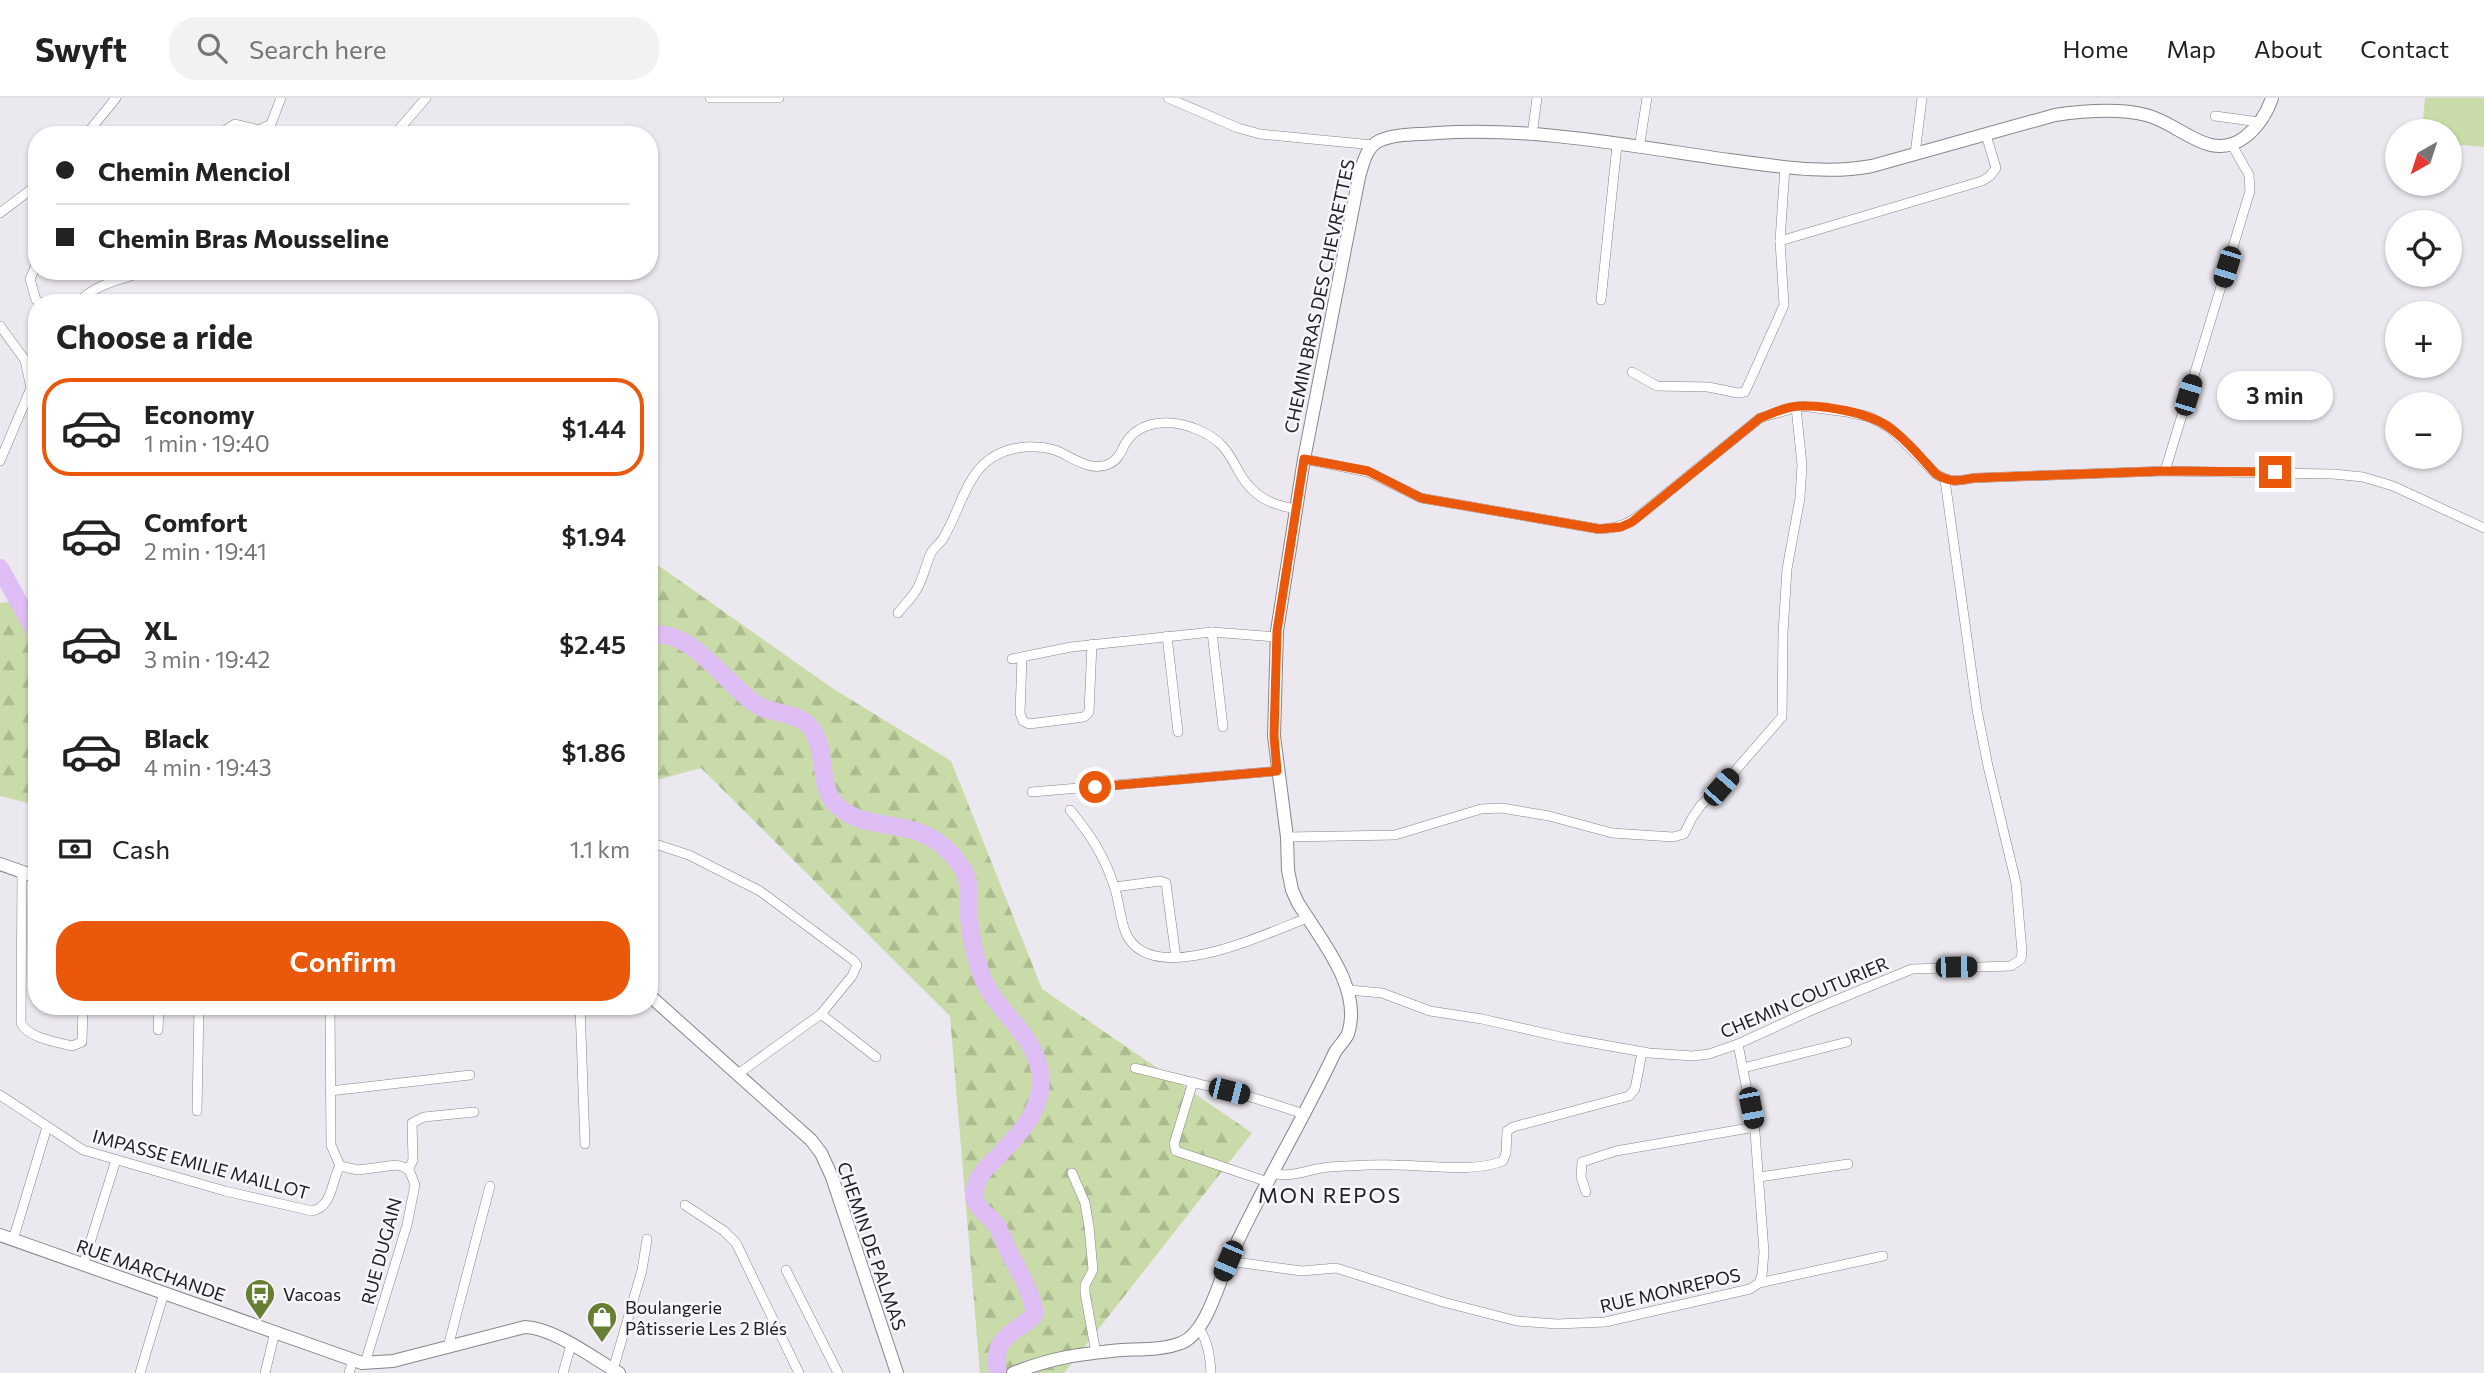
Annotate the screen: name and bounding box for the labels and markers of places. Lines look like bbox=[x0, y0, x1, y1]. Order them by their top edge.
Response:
bus stop icon: Vacoas bbox=[243, 1277, 277, 1321]
place label: Vacoas bbox=[283, 1283, 341, 1305]
place label: Boulangerie Pâtisserie Les 2 Blés bbox=[625, 1296, 787, 1339]
shop icon: Boulangerie Pâtisserie Les 2 Blés bbox=[585, 1300, 619, 1344]

